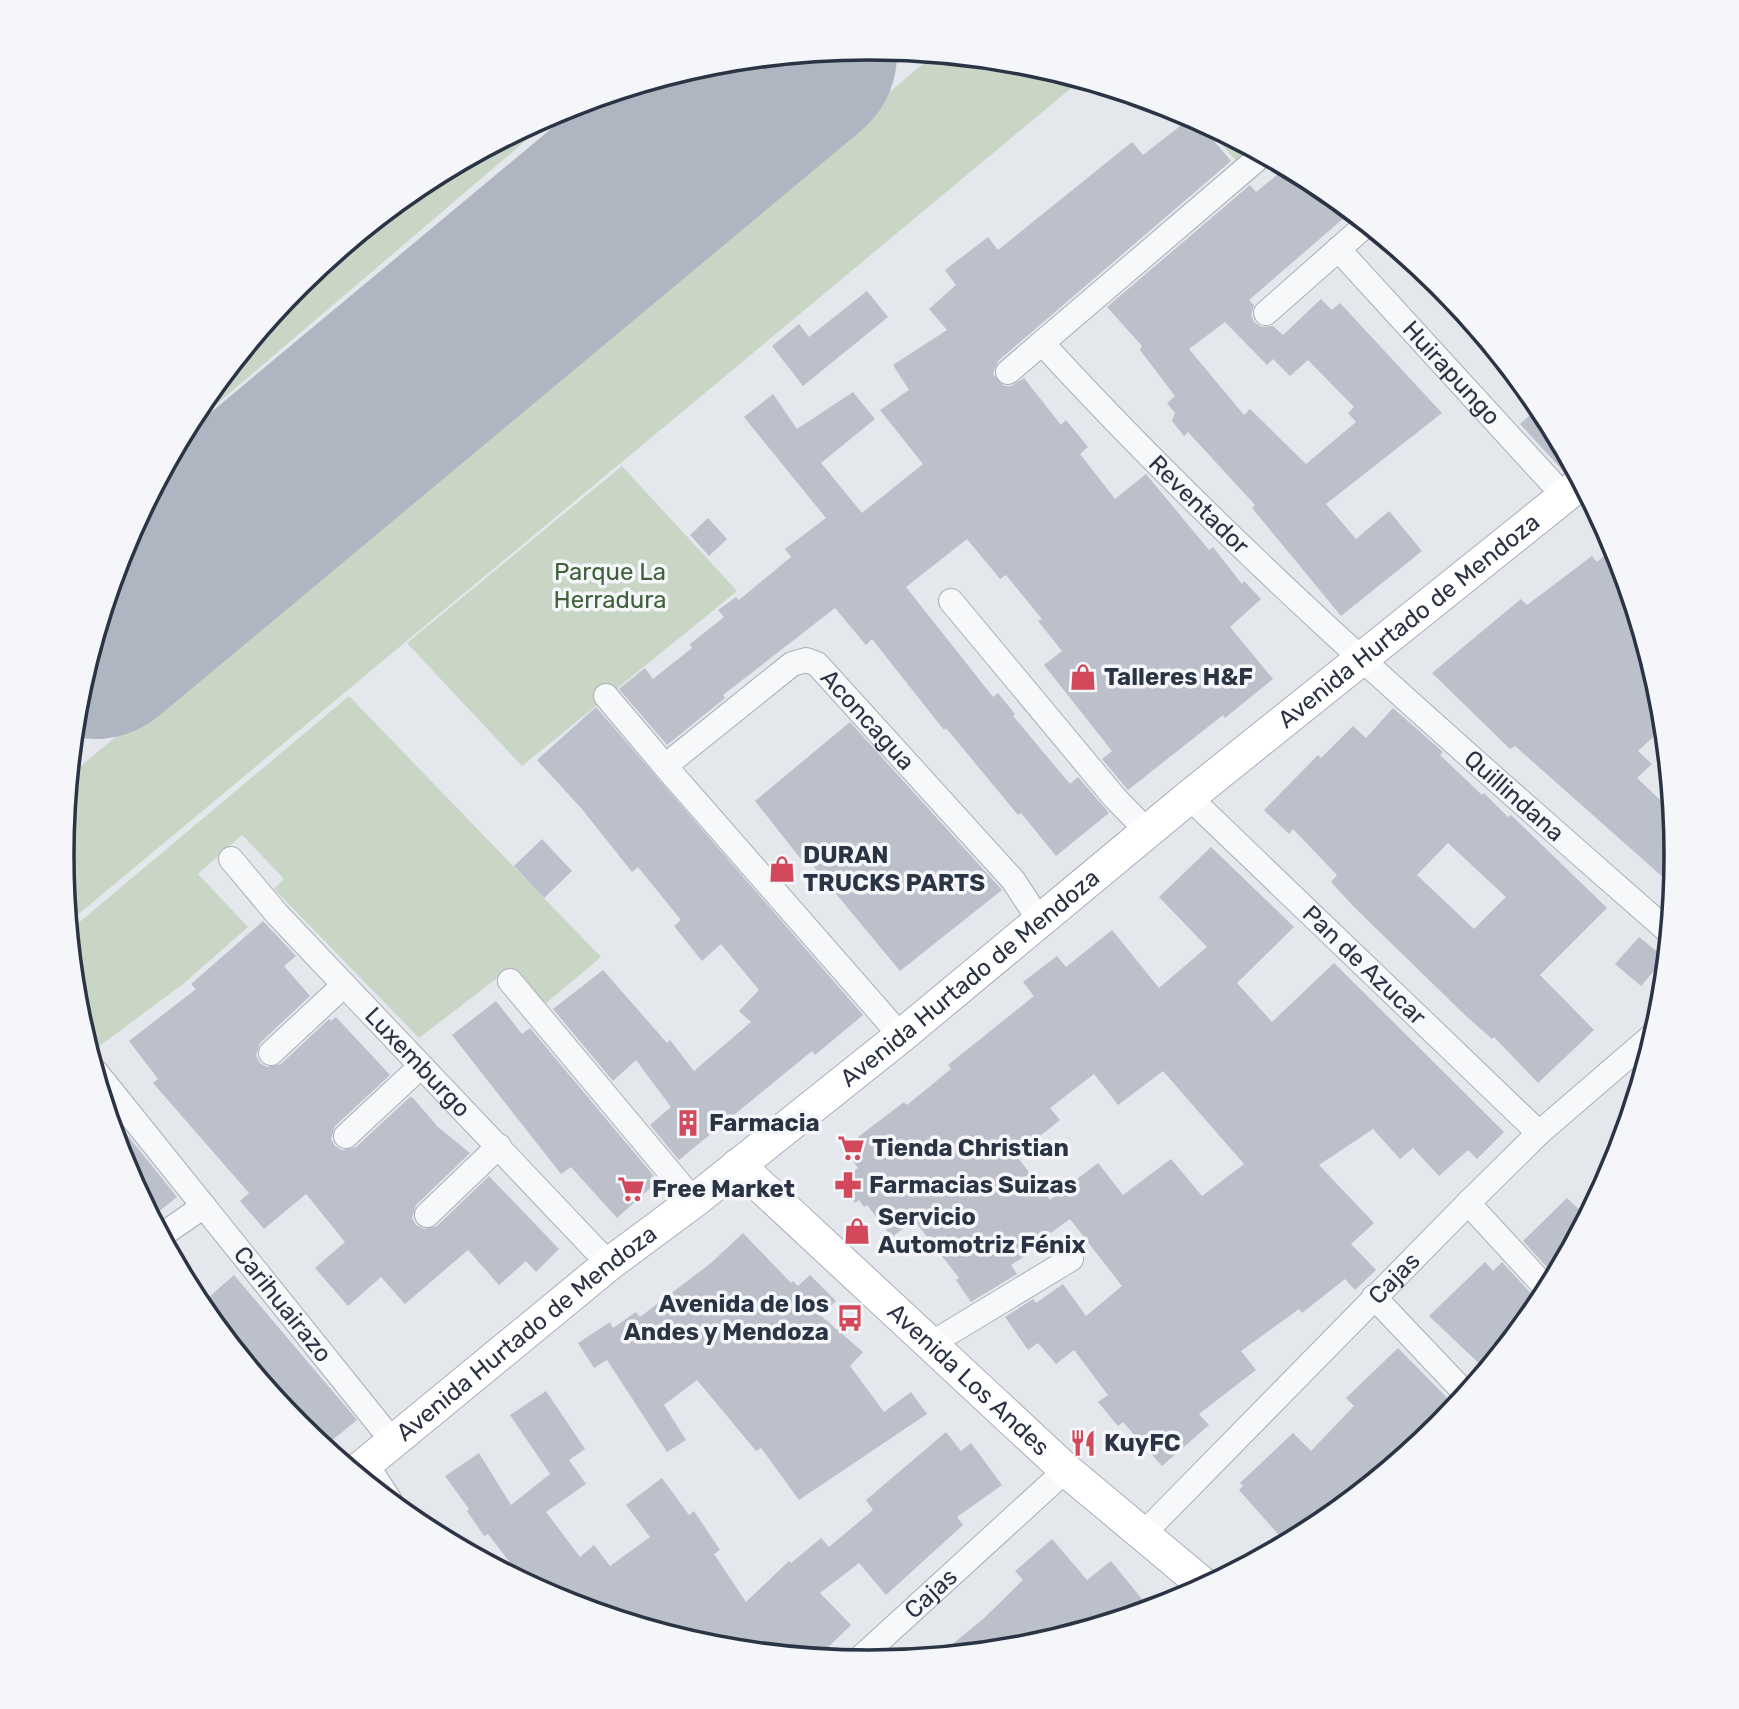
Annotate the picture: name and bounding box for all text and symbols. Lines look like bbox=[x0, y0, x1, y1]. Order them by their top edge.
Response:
street label: Huirapungo bbox=[1397, 315, 1506, 431]
street label: Reventador bbox=[1143, 450, 1255, 560]
street label: Avenida Hurtado de Mendoza bbox=[1273, 508, 1545, 734]
park label: Parque La Herradura bbox=[554, 558, 666, 614]
shop icon: Talleres H&F bbox=[1068, 662, 1098, 692]
place label: Talleres H&F bbox=[1104, 663, 1253, 691]
street label: Aconcagua bbox=[815, 664, 920, 776]
street label: Quillindana bbox=[1458, 744, 1570, 847]
place label: DURAN TRUCKS PARTS bbox=[803, 841, 985, 897]
shop icon: DURAN TRUCKS PARTS bbox=[767, 854, 797, 884]
street label: Avenida Hurtado de Mendoza bbox=[835, 863, 1105, 1093]
street label: Pan de Azucar bbox=[1297, 900, 1432, 1031]
street label: Luxemburgo bbox=[359, 1002, 476, 1123]
building icon: Farmacia bbox=[673, 1108, 703, 1138]
place label: Farmacia bbox=[709, 1109, 820, 1137]
supermarket icon: Tienda Christian bbox=[836, 1133, 866, 1163]
place label: Tienda Christian bbox=[872, 1134, 1069, 1162]
pharmacy icon: Farmacias Suizas bbox=[833, 1170, 863, 1200]
place label: Farmacias Suizas bbox=[869, 1171, 1077, 1199]
supermarket icon: Free Market bbox=[616, 1174, 646, 1204]
place label: Free Market bbox=[652, 1175, 795, 1203]
place label: Servicio Automotriz Fénix bbox=[878, 1203, 1086, 1259]
shop icon: Servicio Automotriz Fénix bbox=[842, 1216, 872, 1246]
street label: Avenida Hurtado de Mendoza bbox=[391, 1219, 662, 1447]
street label: Carihuairazo bbox=[228, 1241, 337, 1368]
street label: Cajas bbox=[1363, 1247, 1426, 1310]
place label: Avenida de los Andes y Mendoza bbox=[624, 1290, 829, 1346]
street label: Avenida Los Andes bbox=[882, 1298, 1055, 1461]
bus stop icon: Avenida de los Andes y Mendoza bbox=[835, 1303, 865, 1333]
restaurant icon: KuyFC bbox=[1068, 1428, 1098, 1458]
place label: KuyFC bbox=[1104, 1429, 1181, 1457]
street label: Cajas bbox=[899, 1563, 963, 1624]

